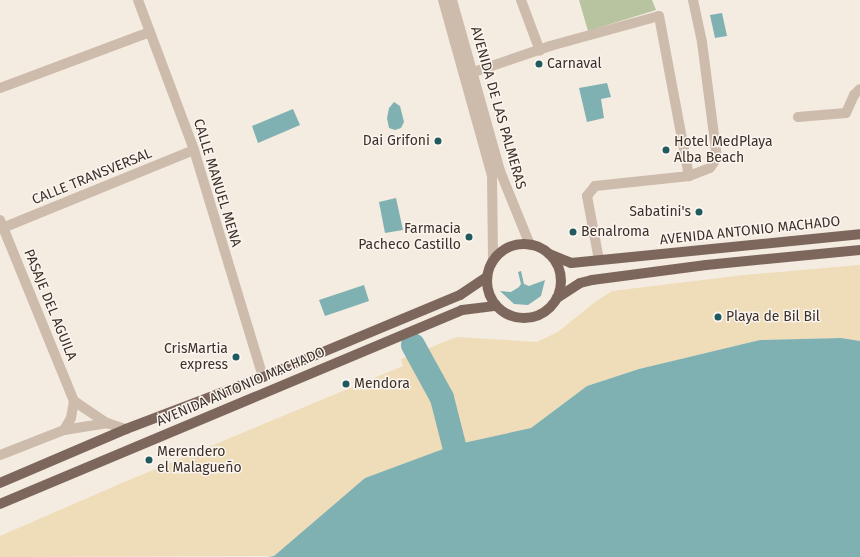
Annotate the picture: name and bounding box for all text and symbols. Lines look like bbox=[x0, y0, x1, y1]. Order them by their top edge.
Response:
street label: AVENIDA DE LAS PALMERAS bbox=[467, 25, 529, 191]
place label: Carnaval bbox=[547, 56, 602, 72]
marker: Carnaval bbox=[534, 59, 544, 69]
street label: CALLE MANUEL MENA bbox=[190, 117, 244, 249]
place label: Dai Grifoni bbox=[363, 133, 430, 149]
place label: Hotel MedPlaya Alba Beach bbox=[674, 134, 773, 166]
marker: Dai Grifoni bbox=[433, 136, 443, 146]
street label: CALLE TRANSVERSAL bbox=[30, 145, 154, 209]
marker: Hotel MedPlaya Alba Beach bbox=[661, 145, 671, 155]
place label: Sabatini's bbox=[629, 204, 691, 220]
marker: Sabatini's bbox=[694, 207, 704, 217]
street label: AVENIDA ANTONIO MACHADO bbox=[659, 213, 841, 249]
place label: Farmacia Pacheco Castillo bbox=[358, 221, 461, 254]
place label: Benalroma bbox=[581, 224, 650, 240]
marker: Benalroma bbox=[568, 227, 578, 237]
marker: Farmacia Pacheco Castillo bbox=[464, 232, 474, 242]
street label: PASAJE DEL AGUILA bbox=[20, 247, 80, 363]
place label: Playa de Bil Bil bbox=[726, 309, 820, 325]
marker: Playa de Bil Bil bbox=[713, 312, 723, 322]
place label: CrisMartia express bbox=[164, 341, 228, 374]
street label: AVENIDA ANTONIO MACHADO bbox=[154, 344, 328, 430]
marker: CrisMartia express bbox=[231, 352, 241, 362]
place label: Mendora bbox=[354, 376, 410, 392]
marker: Mendora bbox=[341, 379, 351, 389]
place label: Merendero el Malagueño bbox=[157, 444, 242, 476]
marker: Merendero el Malagueño bbox=[144, 455, 154, 465]

